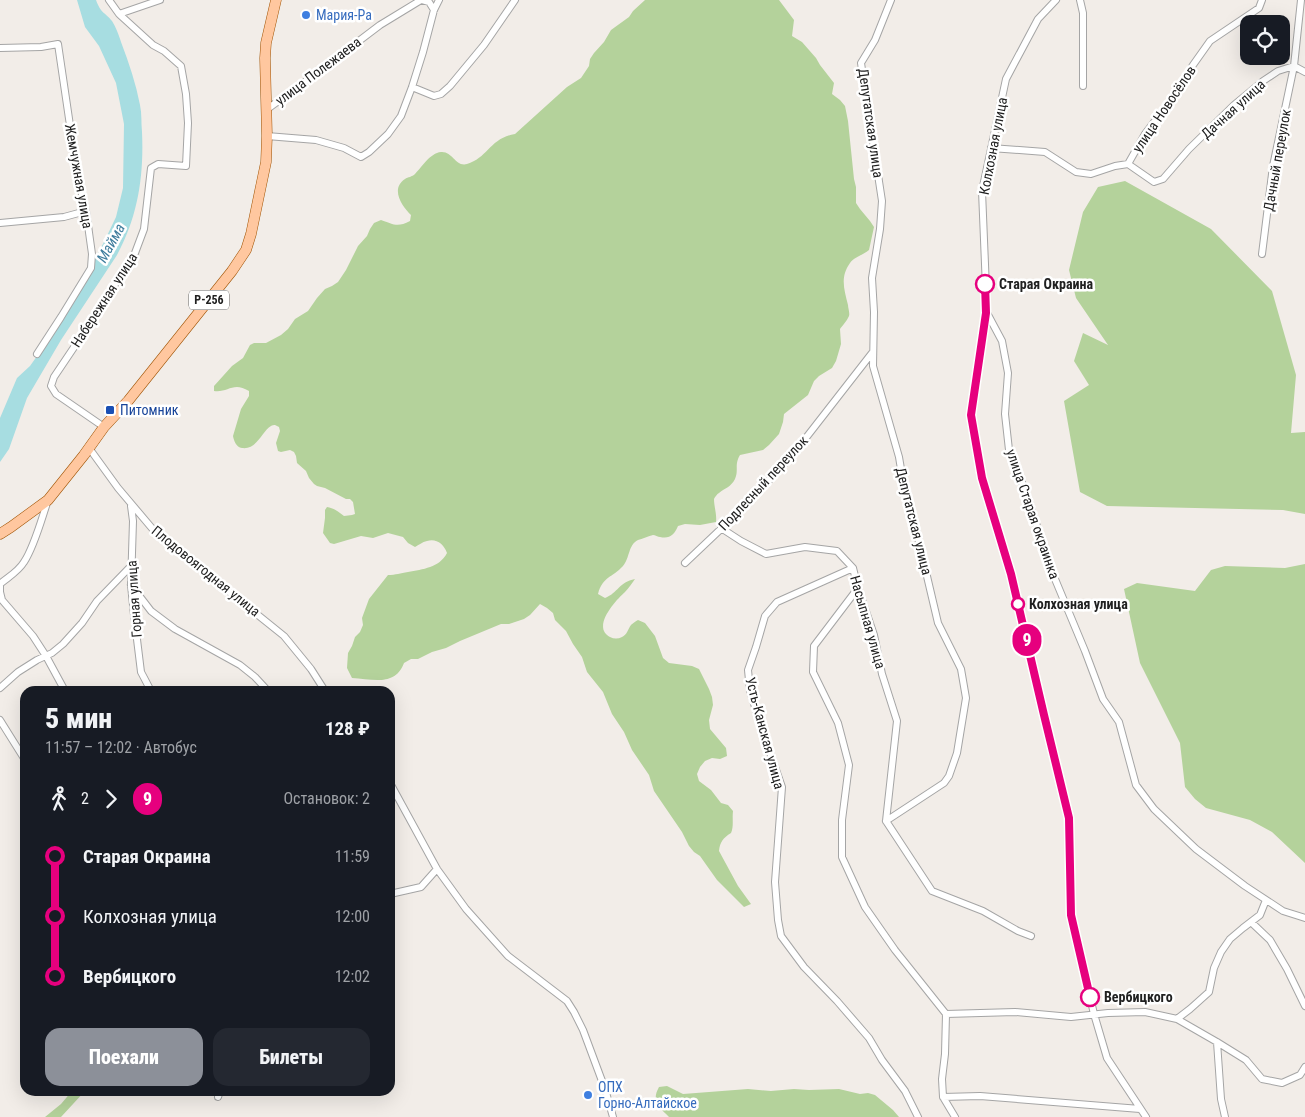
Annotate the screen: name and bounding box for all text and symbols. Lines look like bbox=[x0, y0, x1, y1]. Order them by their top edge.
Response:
place label: Мария-Ра bbox=[316, 7, 372, 23]
marker: Мария-Ра bbox=[300, 9, 312, 21]
map controls bbox=[1240, 15, 1290, 65]
button: locate bbox=[1240, 15, 1290, 65]
street label: улица Полежаева bbox=[272, 34, 364, 108]
street label: улица Новосёлов bbox=[1129, 63, 1199, 155]
street label: Депутатская улица bbox=[855, 67, 887, 179]
street label: Дачная улица bbox=[1198, 76, 1268, 142]
street label: Колхозная улица bbox=[976, 96, 1010, 196]
street label: Дачный переулок bbox=[1260, 108, 1294, 212]
street label: Жемчужная улица bbox=[62, 122, 96, 230]
water label: Майма bbox=[93, 220, 129, 266]
street label: Набережная улица bbox=[68, 250, 140, 350]
marker: Старая Окраина bbox=[975, 274, 995, 294]
place label: Старая Окраина bbox=[999, 276, 1093, 292]
road number: Р-256 bbox=[189, 290, 229, 310]
place label: Питомник bbox=[120, 402, 179, 418]
marker: Питомник bbox=[104, 404, 116, 416]
street label: Подлесный переулок bbox=[715, 432, 811, 534]
street label: улица Старая окраинка bbox=[1003, 447, 1063, 581]
street label: Депутатская улица bbox=[893, 466, 935, 576]
street label: Плодовоягодная улица bbox=[149, 522, 263, 620]
street label: Горная улица bbox=[123, 560, 145, 638]
street label: Насыпная улица bbox=[847, 574, 889, 670]
place label: Колхозная улица bbox=[1029, 596, 1128, 612]
marker: Колхозная улица bbox=[1011, 597, 1025, 611]
line badge: 9 bbox=[1011, 624, 1043, 656]
text: 9 bbox=[1022, 629, 1032, 650]
street label: Усть-Канская улица bbox=[742, 675, 788, 791]
text: 5 мин bbox=[45, 702, 112, 735]
text: 128 ₽ bbox=[325, 717, 370, 740]
text: 11:57 – 12:02 · Автобус bbox=[45, 738, 197, 757]
icon: walk bbox=[45, 785, 73, 813]
icon: forward bbox=[97, 785, 125, 813]
text: 9 bbox=[143, 788, 152, 809]
text: 2 bbox=[81, 789, 89, 808]
text: Остановок: 2 bbox=[283, 789, 370, 808]
text: Старая Окраина bbox=[83, 845, 211, 868]
text: 11:59 bbox=[335, 847, 370, 866]
text: Колхозная улица bbox=[83, 905, 217, 928]
text: 12:00 bbox=[335, 907, 370, 926]
text: Вербицкого bbox=[83, 965, 176, 988]
text: 12:02 bbox=[335, 967, 370, 986]
marker: Вербицкого bbox=[1080, 987, 1100, 1007]
place label: Вербицкого bbox=[1104, 989, 1173, 1005]
button: Поехали bbox=[45, 1028, 203, 1086]
button: Билеты bbox=[213, 1028, 370, 1086]
place label: ОПХ Горно-Алтайское bbox=[598, 1079, 697, 1111]
marker: ОПХ Горно-Алтайское bbox=[582, 1089, 594, 1101]

